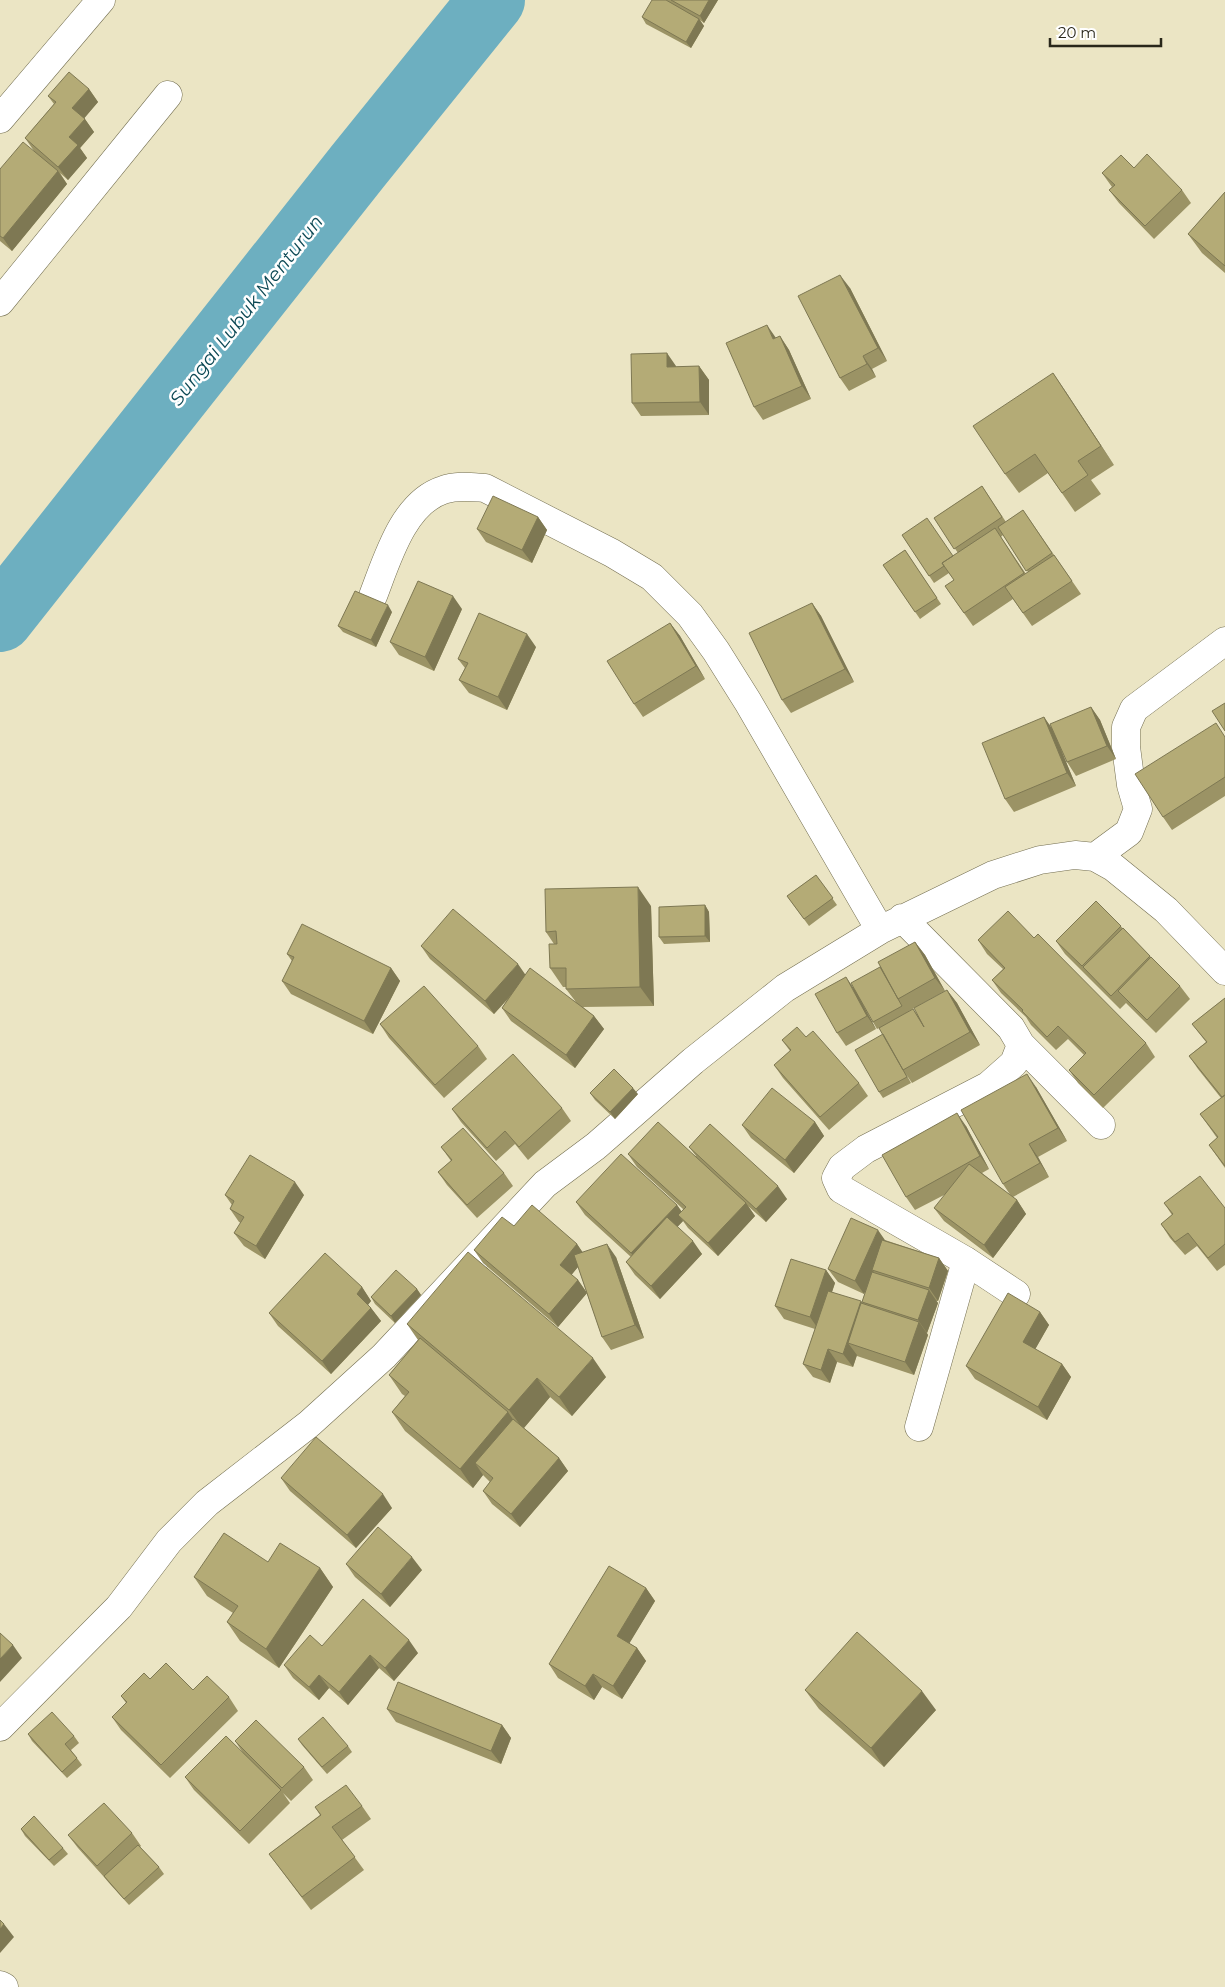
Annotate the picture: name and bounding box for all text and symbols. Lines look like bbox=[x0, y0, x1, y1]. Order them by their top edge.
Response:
scale bar bbox=[1050, 15, 1161, 47]
text: 20 m bbox=[1058, 23, 1096, 42]
water label: Sungai Lubuk Menturun bbox=[165, 211, 328, 410]

